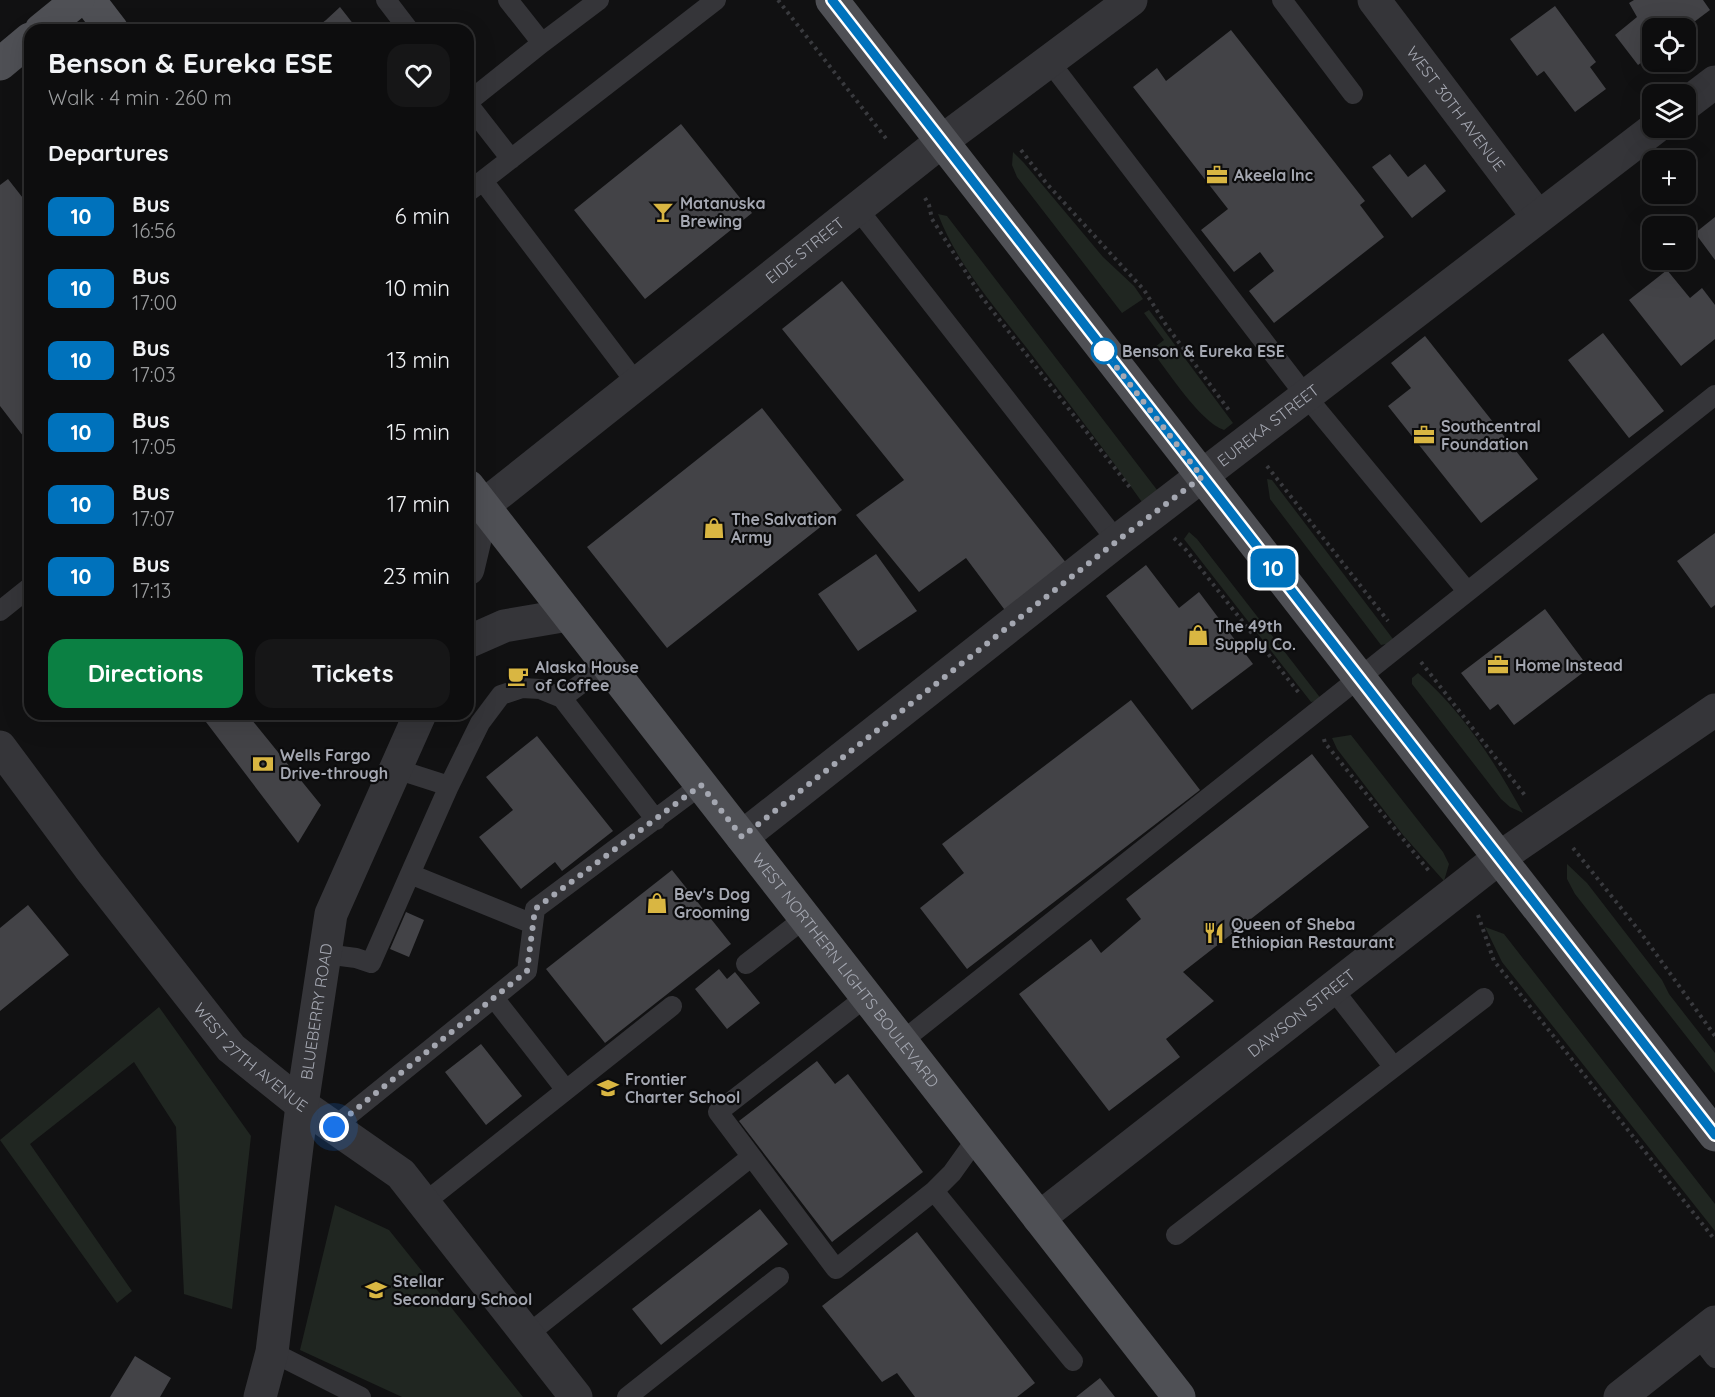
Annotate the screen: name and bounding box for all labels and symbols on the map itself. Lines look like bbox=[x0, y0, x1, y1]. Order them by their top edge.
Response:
street label: WEST 30TH AVENUE bbox=[1402, 42, 1510, 175]
office icon: Akeela Inc bbox=[1205, 163, 1229, 187]
place label: Akeela Inc bbox=[1234, 165, 1313, 185]
place label: Matanuska Brewing bbox=[680, 193, 765, 231]
bar icon: Matanuska Brewing bbox=[651, 200, 675, 224]
street label: EIDE STREET bbox=[761, 212, 849, 288]
marker: Benson & Eureka ESE bbox=[1091, 338, 1117, 364]
place label: Benson & Eureka ESE bbox=[1122, 341, 1285, 361]
street label: EUREKA STREET bbox=[1213, 380, 1323, 471]
place label: Southcentral Foundation bbox=[1441, 416, 1541, 454]
office icon: Southcentral Foundation bbox=[1412, 423, 1436, 447]
place label: The Salvation Army bbox=[731, 509, 837, 547]
shop icon: The Salvation Army bbox=[702, 516, 726, 540]
line badge: 10 bbox=[1246, 548, 1300, 588]
place label: The 49th Supply Co. bbox=[1215, 616, 1296, 654]
shop icon: The 49th Supply Co. bbox=[1186, 623, 1210, 647]
office icon: Home Instead bbox=[1486, 653, 1510, 677]
place label: Home Instead bbox=[1515, 655, 1623, 675]
place label: Alaska House of Coffee bbox=[535, 657, 639, 695]
cafe icon: Alaska House of Coffee bbox=[506, 664, 530, 688]
place label: Wells Fargo Drive-through bbox=[280, 745, 388, 783]
bank icon: Wells Fargo Drive-through bbox=[251, 752, 275, 776]
street label: WEST NORTHERN LIGHTS BOULEVARD bbox=[748, 849, 943, 1091]
place label: Bev's Dog Grooming bbox=[674, 884, 750, 922]
shop icon: Bev's Dog Grooming bbox=[645, 891, 669, 915]
place label: Queen of Sheba Ethiopian Restaurant bbox=[1231, 914, 1395, 952]
restaurant icon: Queen of Sheba Ethiopian Restaurant bbox=[1202, 921, 1226, 945]
street label: BLUEBERRY ROAD bbox=[296, 942, 336, 1081]
street label: DAWSON STREET bbox=[1243, 964, 1359, 1061]
street label: WEST 27TH AVENUE bbox=[189, 999, 312, 1116]
place label: Frontier Charter School bbox=[625, 1069, 740, 1107]
school or university icon: Frontier Charter School bbox=[596, 1076, 620, 1100]
your location bbox=[319, 1112, 349, 1142]
place label: Stellar Secondary School bbox=[393, 1271, 532, 1309]
school or university icon: Stellar Secondary School bbox=[364, 1278, 388, 1302]

